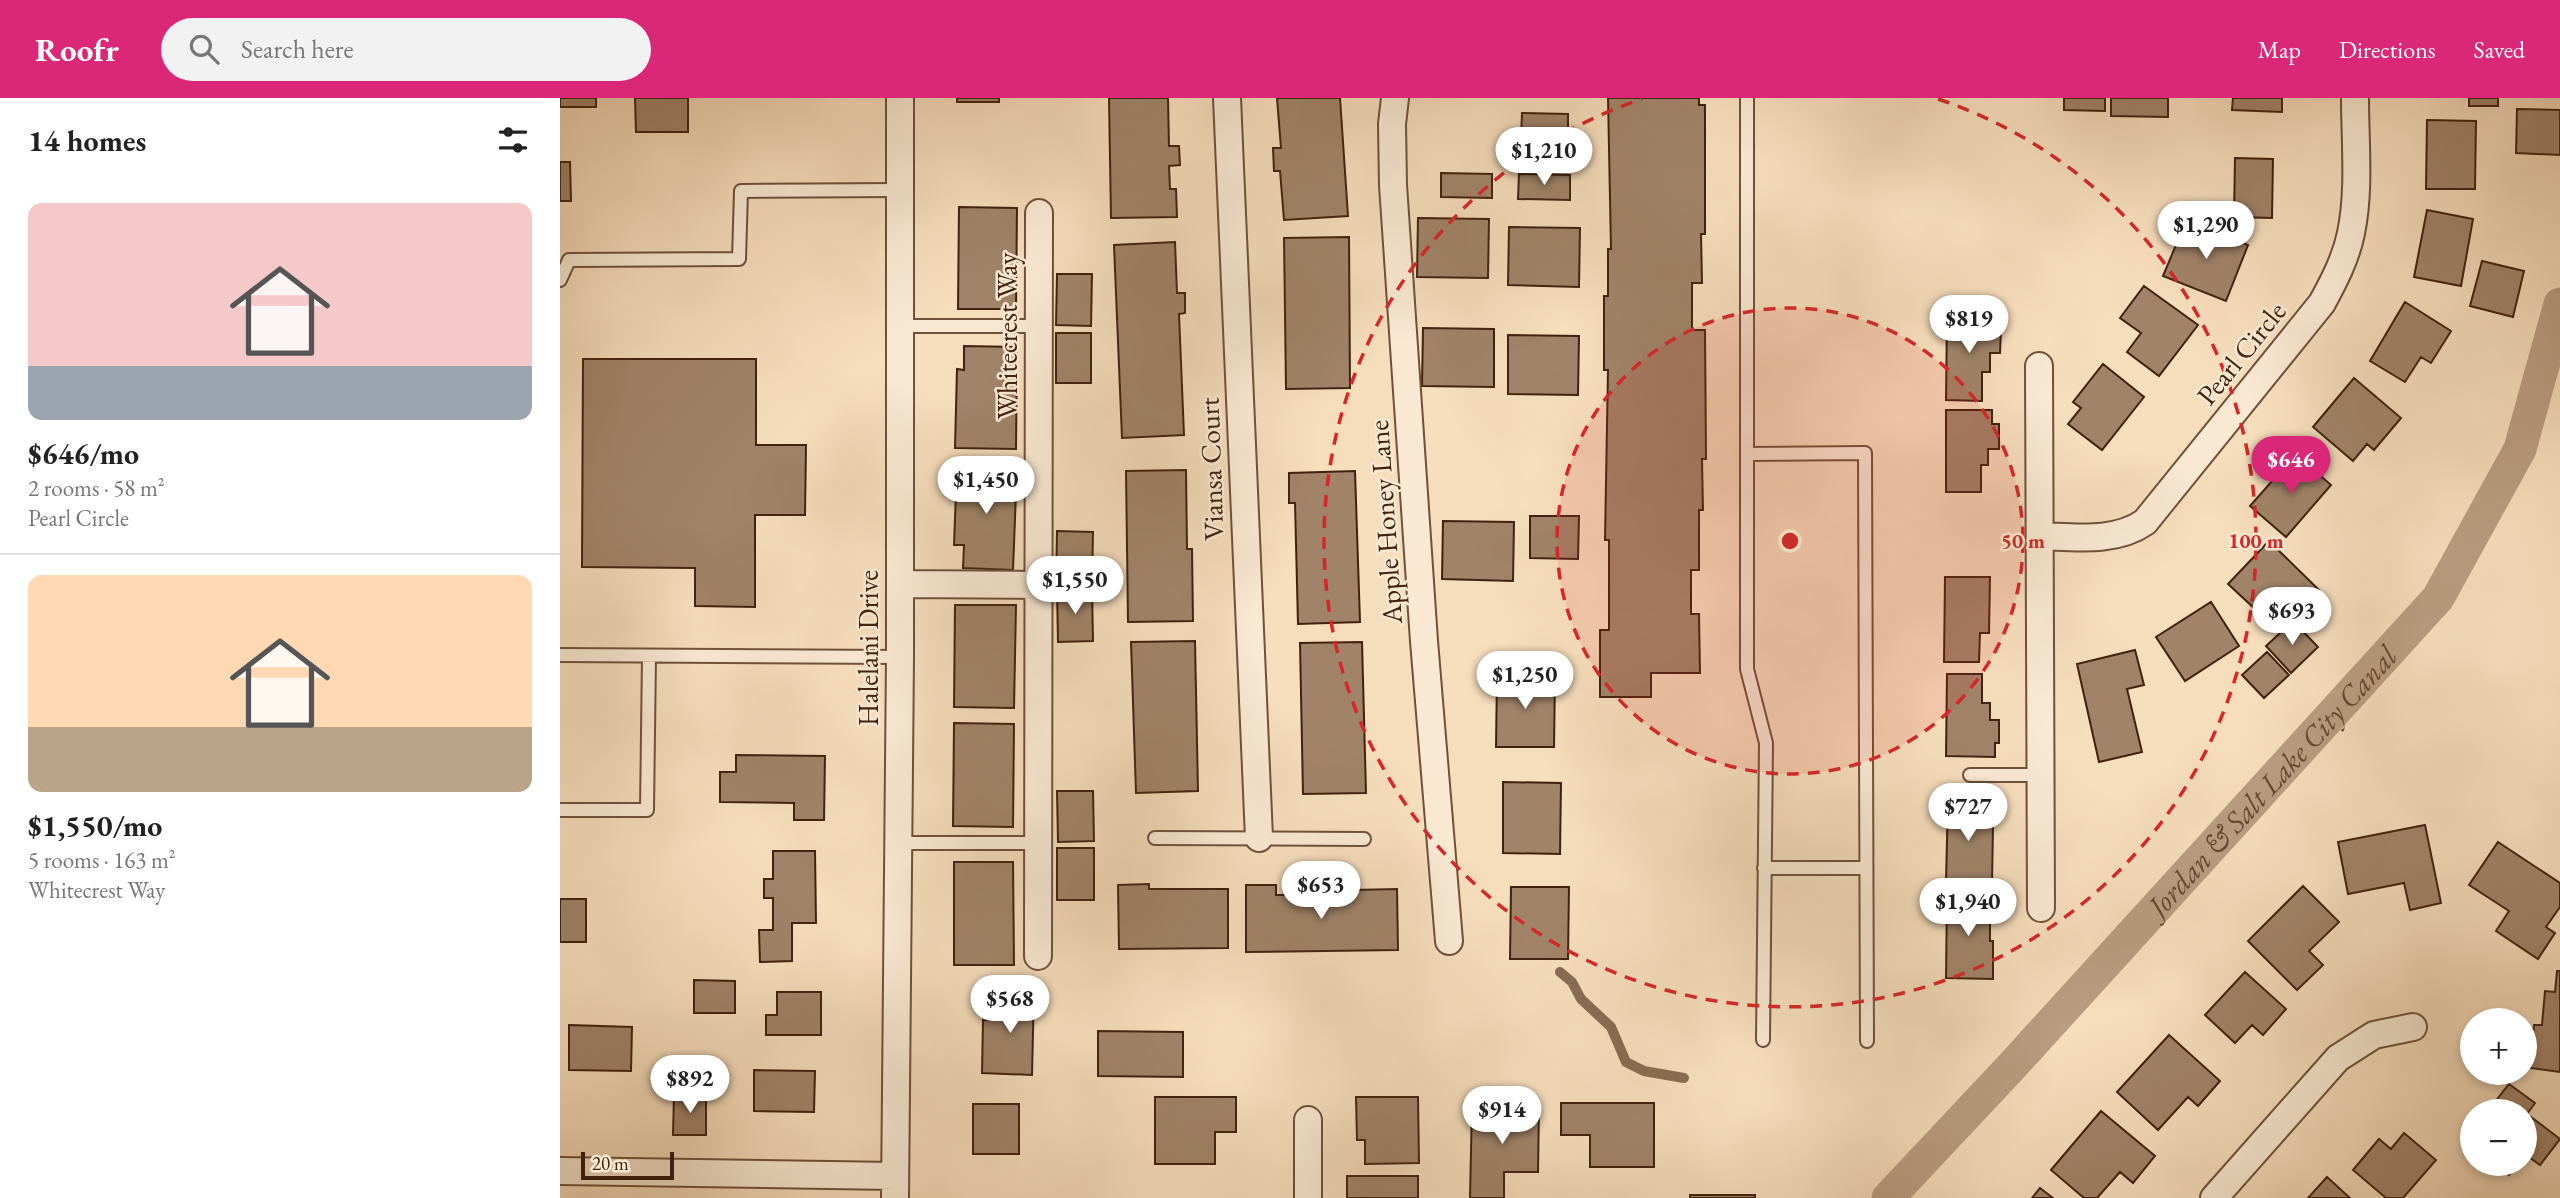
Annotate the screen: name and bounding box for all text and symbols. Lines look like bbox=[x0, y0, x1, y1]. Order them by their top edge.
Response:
search box bbox=[161, 18, 651, 81]
text: Roofr bbox=[35, 28, 119, 71]
icon: search bbox=[185, 30, 223, 68]
text: Search here bbox=[241, 32, 354, 66]
text: Map bbox=[2258, 34, 2301, 65]
text: Directions bbox=[2339, 34, 2436, 65]
text: Saved bbox=[2474, 34, 2525, 65]
text: 14 homes bbox=[28, 121, 146, 160]
icon: filters bbox=[494, 121, 532, 159]
pin: $1,210 bbox=[1487, 127, 1601, 187]
text: $1,210 bbox=[1512, 135, 1576, 165]
pin: $1,290 bbox=[2149, 202, 2263, 261]
text: $1,290 bbox=[2174, 209, 2238, 239]
icon: home bbox=[217, 248, 343, 374]
street label: Whitecrest Way bbox=[989, 252, 1025, 420]
street label: Pearl Circle bbox=[2188, 294, 2294, 412]
pin: $819 bbox=[1928, 296, 2010, 355]
text: $819 bbox=[1945, 303, 1993, 333]
street label: Viansa Court bbox=[1190, 396, 1231, 541]
street label: Apple Honey Lane bbox=[1360, 419, 1410, 626]
text: $646/mo bbox=[28, 434, 139, 473]
pin: $646 bbox=[2250, 436, 2332, 496]
text: $646 bbox=[2267, 444, 2315, 474]
pin: $1,450 bbox=[929, 456, 1043, 516]
text: $1,450 bbox=[954, 464, 1018, 494]
text: 2 rooms · 58 m² bbox=[28, 473, 165, 503]
text: Pearl Circle bbox=[28, 503, 129, 533]
text: 50 m bbox=[2001, 527, 2045, 554]
text: 100 m bbox=[2228, 527, 2284, 554]
centre of rings bbox=[1778, 529, 1802, 553]
pin: $1,550 bbox=[1018, 556, 1132, 616]
text: $1,550 bbox=[1043, 564, 1107, 594]
street label: Halelani Drive bbox=[850, 570, 886, 726]
pin: $693 bbox=[2251, 588, 2333, 647]
text: $693 bbox=[2268, 595, 2316, 625]
icon: home bbox=[217, 620, 343, 746]
water label: Jordan & Salt Lake City Canal bbox=[2134, 636, 2406, 929]
pin: $1,250 bbox=[1468, 652, 1582, 711]
text: $1,250 bbox=[1493, 659, 1557, 689]
pin: $727 bbox=[1927, 784, 2009, 843]
text: $727 bbox=[1944, 791, 1992, 821]
text: $1,550/mo bbox=[28, 806, 162, 845]
text: 5 rooms · 163 m² bbox=[28, 845, 176, 875]
pin: $653 bbox=[1280, 862, 1362, 921]
text: $653 bbox=[1297, 869, 1345, 899]
text: Whitecrest Way bbox=[28, 875, 165, 905]
pin: $1,940 bbox=[1911, 878, 2025, 938]
text: $1,940 bbox=[1936, 886, 2000, 916]
pin: $568 bbox=[969, 976, 1051, 1035]
text: $568 bbox=[986, 983, 1034, 1013]
map controls bbox=[2460, 1008, 2537, 1176]
button: + bbox=[2460, 1008, 2537, 1085]
pin: $892 bbox=[649, 1056, 731, 1115]
text: $892 bbox=[666, 1063, 714, 1093]
pin: $914 bbox=[1461, 1086, 1543, 1146]
text: $914 bbox=[1478, 1094, 1526, 1124]
button: − bbox=[2460, 1099, 2537, 1176]
scale bar bbox=[581, 1149, 674, 1181]
text: 20 m bbox=[592, 1151, 629, 1176]

